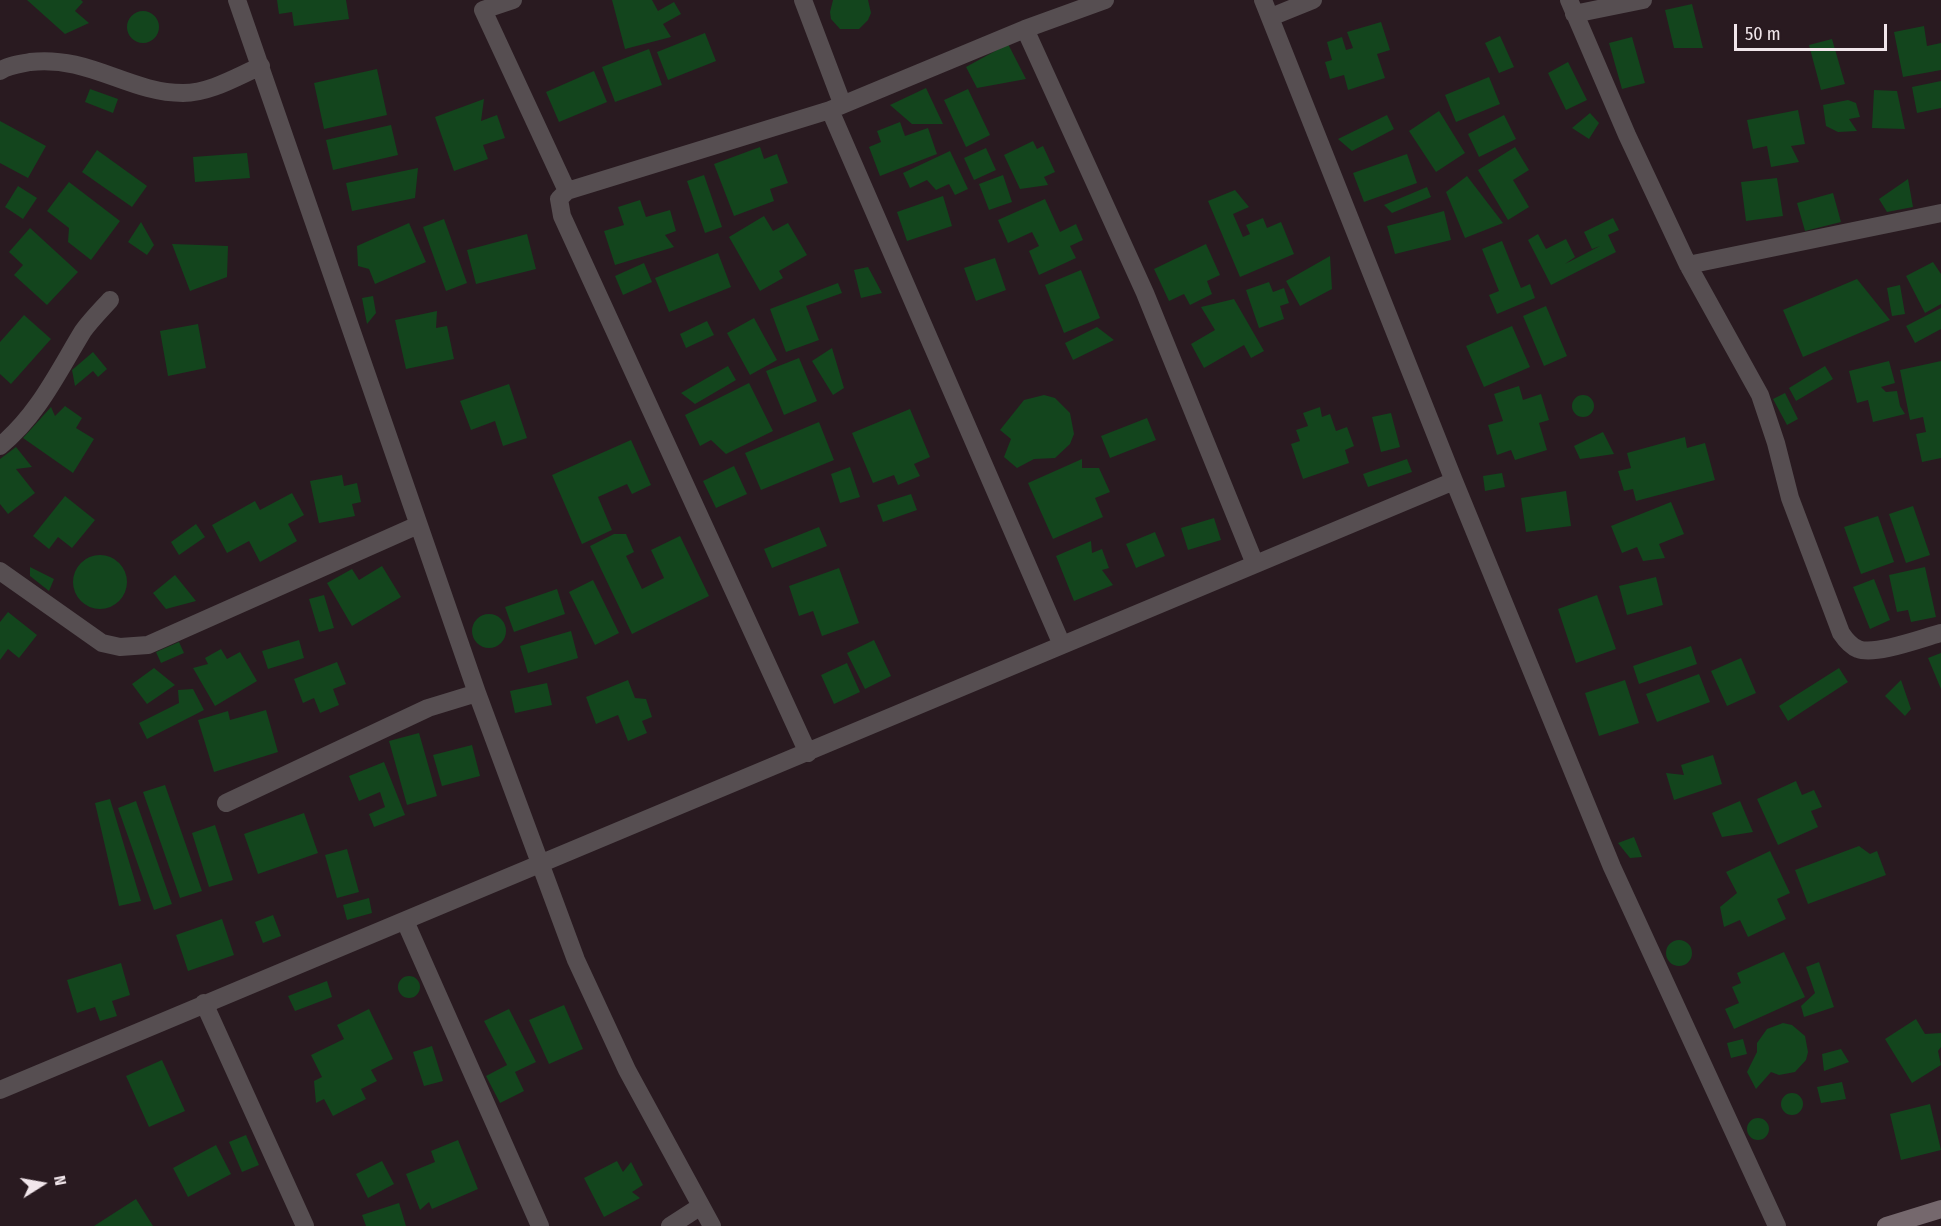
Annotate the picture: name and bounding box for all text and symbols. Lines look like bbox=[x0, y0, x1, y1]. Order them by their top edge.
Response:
scale bar bbox=[1737, 12, 1890, 50]
text: 50 m bbox=[1745, 23, 1781, 45]
north arrow bbox=[12, 1154, 72, 1214]
text: N bbox=[50, 1174, 70, 1187]

